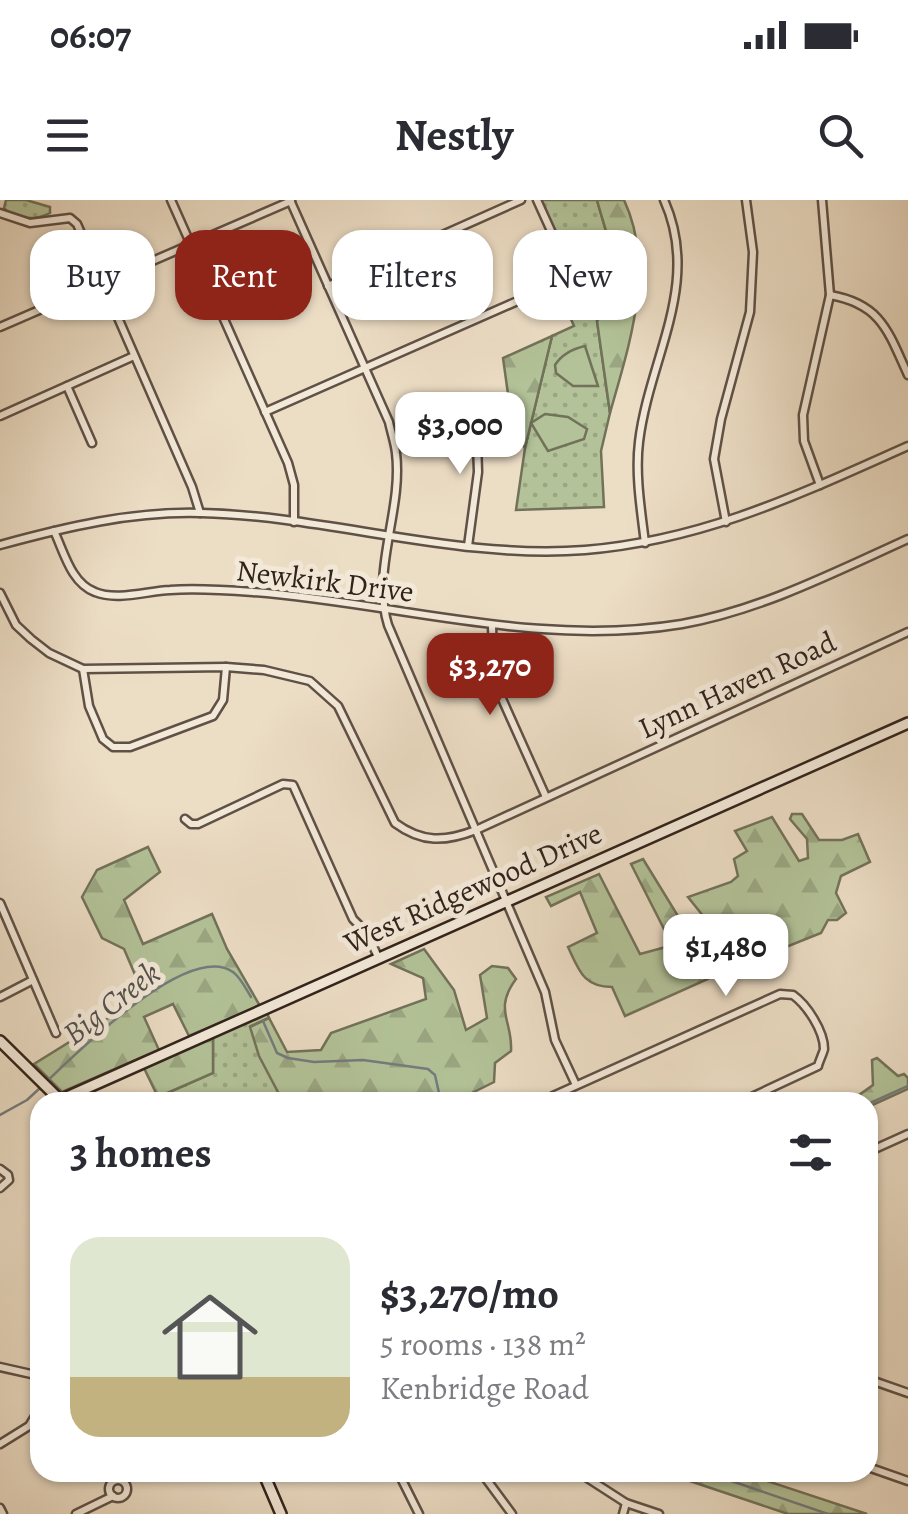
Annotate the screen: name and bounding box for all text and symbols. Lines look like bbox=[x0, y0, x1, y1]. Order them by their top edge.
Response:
text: 06:07 bbox=[50, 9, 131, 61]
text: Nestly bbox=[395, 104, 513, 166]
icon: menu bbox=[40, 108, 95, 163]
icon: search bbox=[813, 108, 868, 163]
chip: Buy bbox=[30, 230, 155, 320]
chip: Rent bbox=[175, 230, 312, 320]
chip: Filters bbox=[332, 230, 493, 320]
chip: New bbox=[513, 230, 647, 320]
pin: $3,000 bbox=[379, 392, 541, 477]
text: $3,000 bbox=[417, 402, 503, 446]
street label: Newkirk Drive bbox=[234, 550, 416, 612]
street label: Lynn Haven Road bbox=[632, 621, 843, 748]
pin: $3,270 bbox=[409, 633, 571, 718]
text: $3,270 bbox=[449, 643, 531, 687]
street label: West Ridgewood Drive bbox=[337, 813, 608, 963]
pin: $1,480 bbox=[645, 914, 807, 999]
text: $1,480 bbox=[685, 924, 767, 968]
water label: Big Creek bbox=[53, 951, 169, 1055]
text: 3 homes bbox=[70, 1124, 212, 1181]
icon: filters bbox=[783, 1125, 838, 1180]
text: $3,270/mo bbox=[380, 1265, 559, 1322]
icon: home bbox=[150, 1277, 270, 1397]
text: 5 rooms · 138 m² bbox=[380, 1322, 586, 1366]
text: Kenbridge Road bbox=[380, 1366, 589, 1410]

